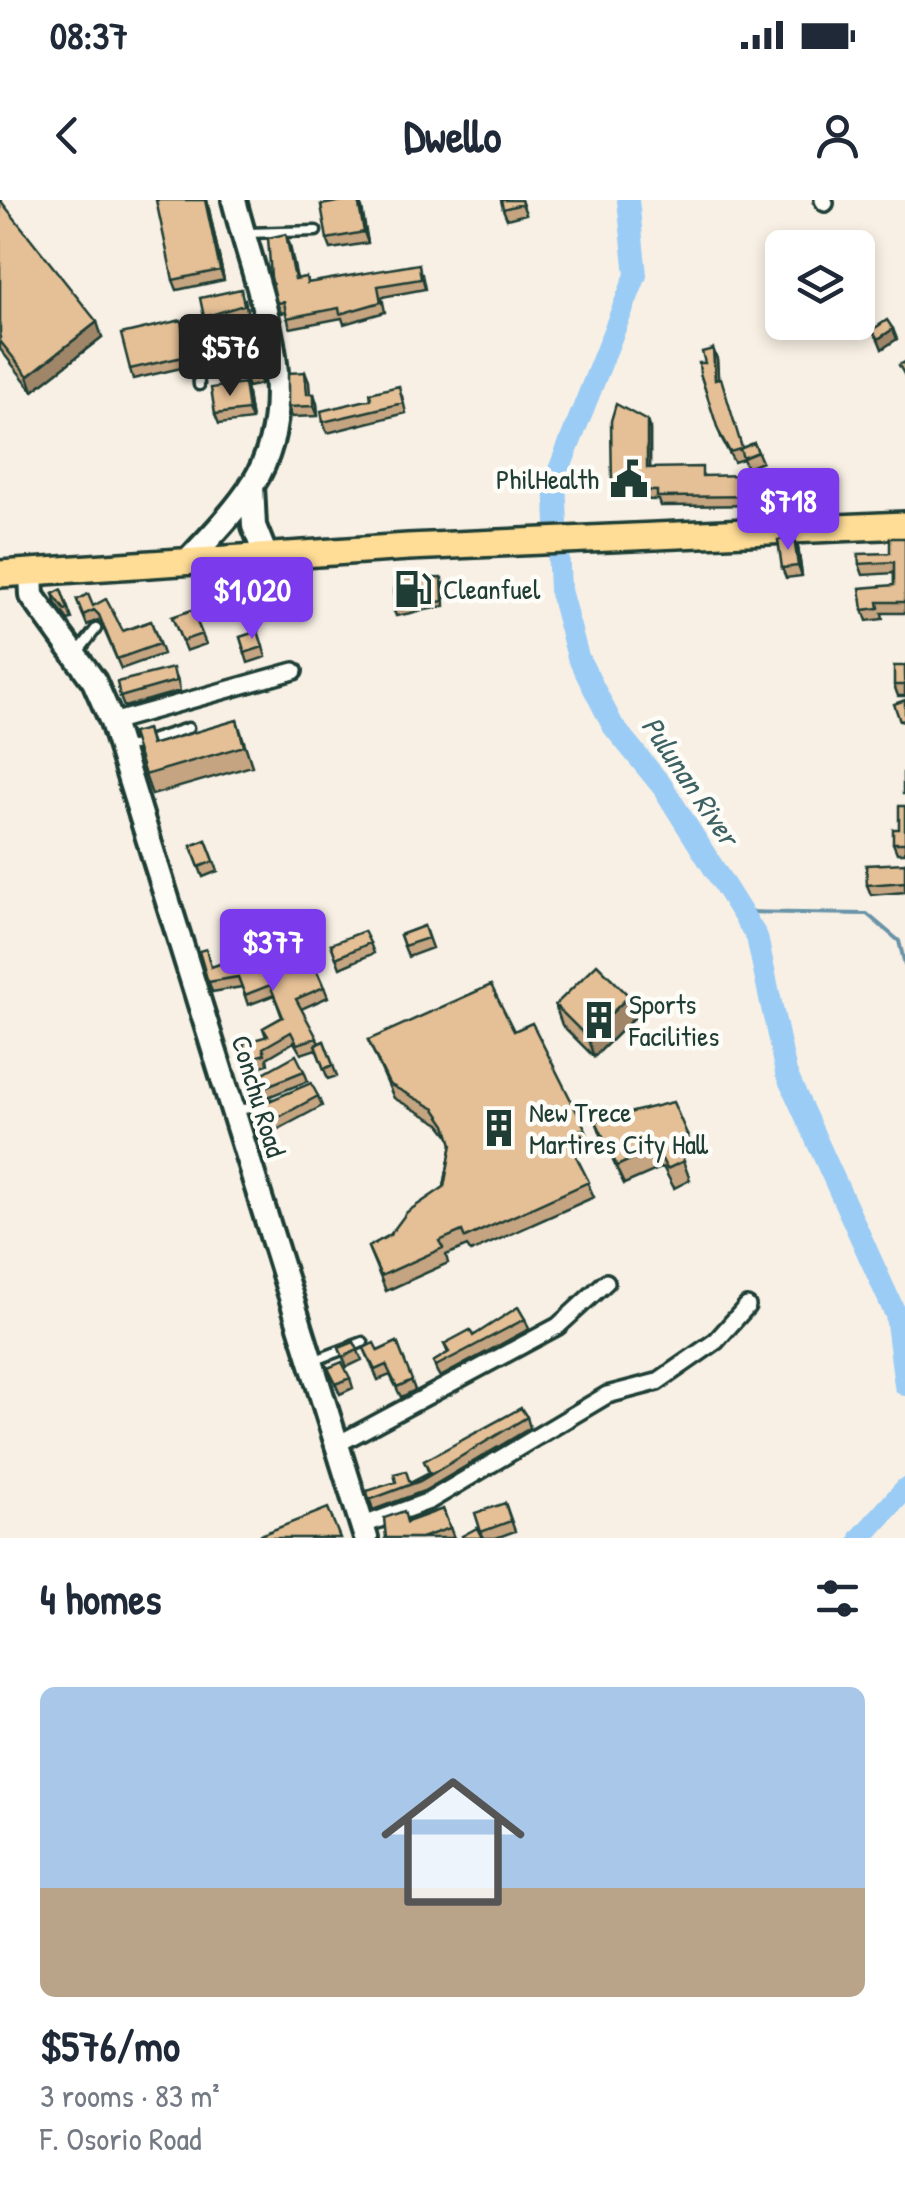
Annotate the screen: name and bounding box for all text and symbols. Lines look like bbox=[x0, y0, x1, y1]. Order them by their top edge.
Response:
text: 08:37 bbox=[50, 9, 128, 61]
text: Dwello bbox=[404, 105, 501, 166]
icon: back bbox=[40, 108, 95, 163]
icon: person bbox=[810, 108, 865, 163]
map controls bbox=[765, 230, 875, 340]
button: layers bbox=[765, 230, 875, 340]
pin: $576 bbox=[171, 314, 289, 399]
text: $576 bbox=[201, 325, 259, 368]
public building icon: PhilHealth bbox=[608, 458, 650, 500]
place label: PhilHealth bbox=[496, 460, 599, 498]
pin: $718 bbox=[729, 468, 847, 553]
text: $718 bbox=[759, 479, 817, 522]
pin: $1,020 bbox=[171, 557, 333, 642]
text: $1,020 bbox=[213, 568, 291, 611]
fuel station icon: Cleanfuel bbox=[392, 568, 434, 610]
place label: Cleanfuel bbox=[443, 570, 541, 608]
water label: Pulunan River bbox=[633, 708, 751, 856]
pin: $377 bbox=[214, 909, 332, 994]
text: $377 bbox=[242, 920, 304, 963]
place label: Sports Facilities bbox=[628, 985, 719, 1055]
building icon: Sports Facilities bbox=[578, 999, 620, 1041]
street label: Conchu Road bbox=[222, 1030, 296, 1162]
place label: New Trece Martires City Hall bbox=[529, 1093, 709, 1163]
building icon: New Trece Martires City Hall bbox=[478, 1107, 520, 1149]
text: 4 homes bbox=[40, 1570, 161, 1627]
icon: filters bbox=[810, 1571, 865, 1626]
icon: home bbox=[363, 1752, 543, 1932]
text: $576/mo bbox=[40, 2017, 180, 2074]
text: 3 rooms · 83 m² bbox=[40, 2074, 220, 2117]
text: F. Osorio Road bbox=[40, 2117, 201, 2160]

